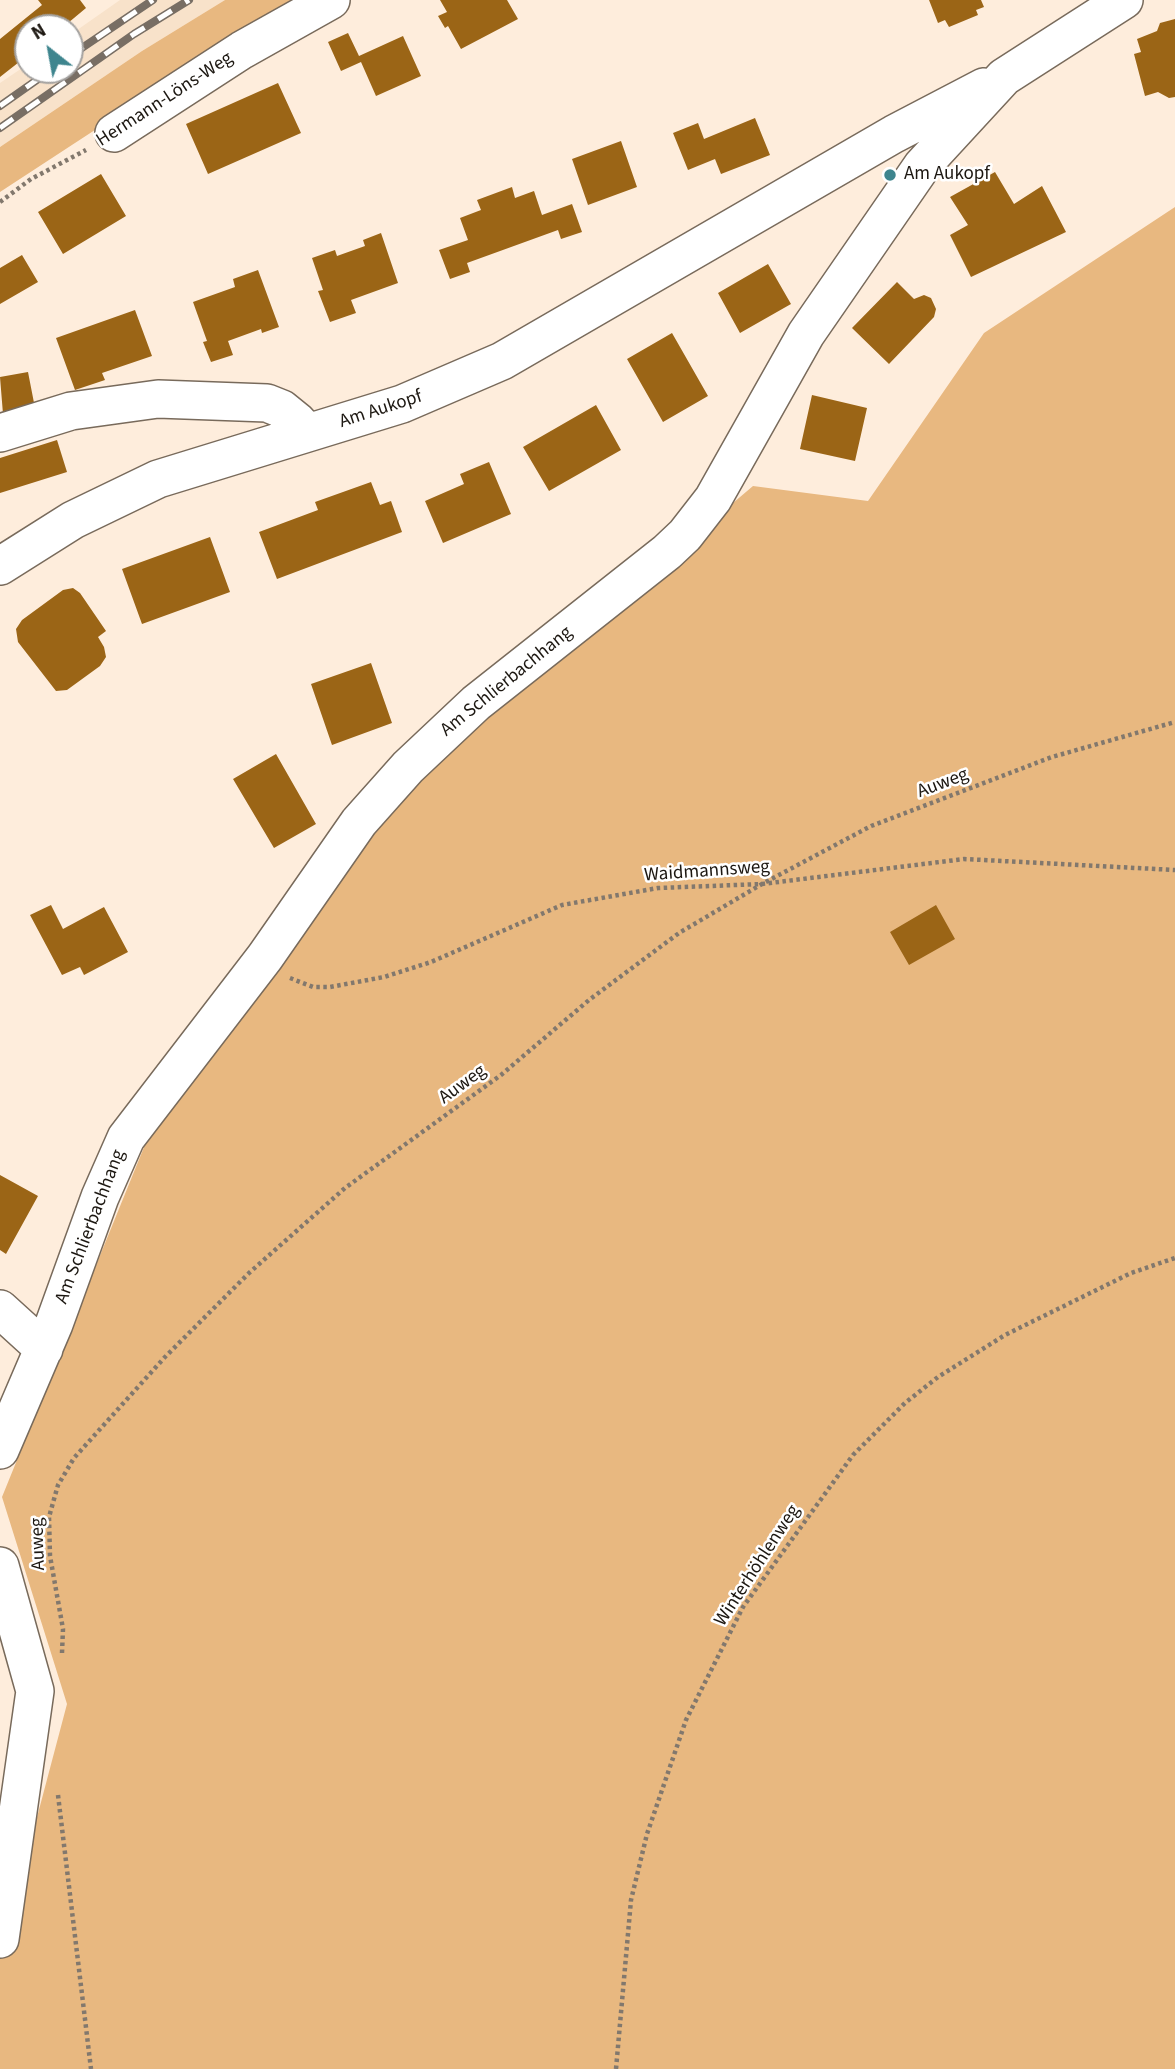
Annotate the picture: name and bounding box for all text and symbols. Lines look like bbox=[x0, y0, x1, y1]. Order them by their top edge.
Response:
north arrow bbox=[14, 14, 84, 84]
text: N bbox=[27, 17, 51, 47]
street label: Hermann-Löns-Weg bbox=[93, 47, 237, 153]
place label: Am Aukopf bbox=[904, 164, 990, 186]
marker: Am Aukopf bbox=[882, 167, 898, 183]
street label: Am Aukopf bbox=[337, 386, 425, 434]
street label: Am Schlierbachhang bbox=[436, 622, 578, 742]
street label: Auweg bbox=[914, 764, 972, 804]
street label: Waidmannsweg bbox=[643, 856, 771, 888]
street label: Auweg bbox=[435, 1060, 491, 1110]
street label: Am Schlierbachhang bbox=[51, 1147, 131, 1307]
street label: Winterhöhlenweg bbox=[710, 1501, 806, 1631]
street label: Auweg bbox=[27, 1517, 51, 1571]

